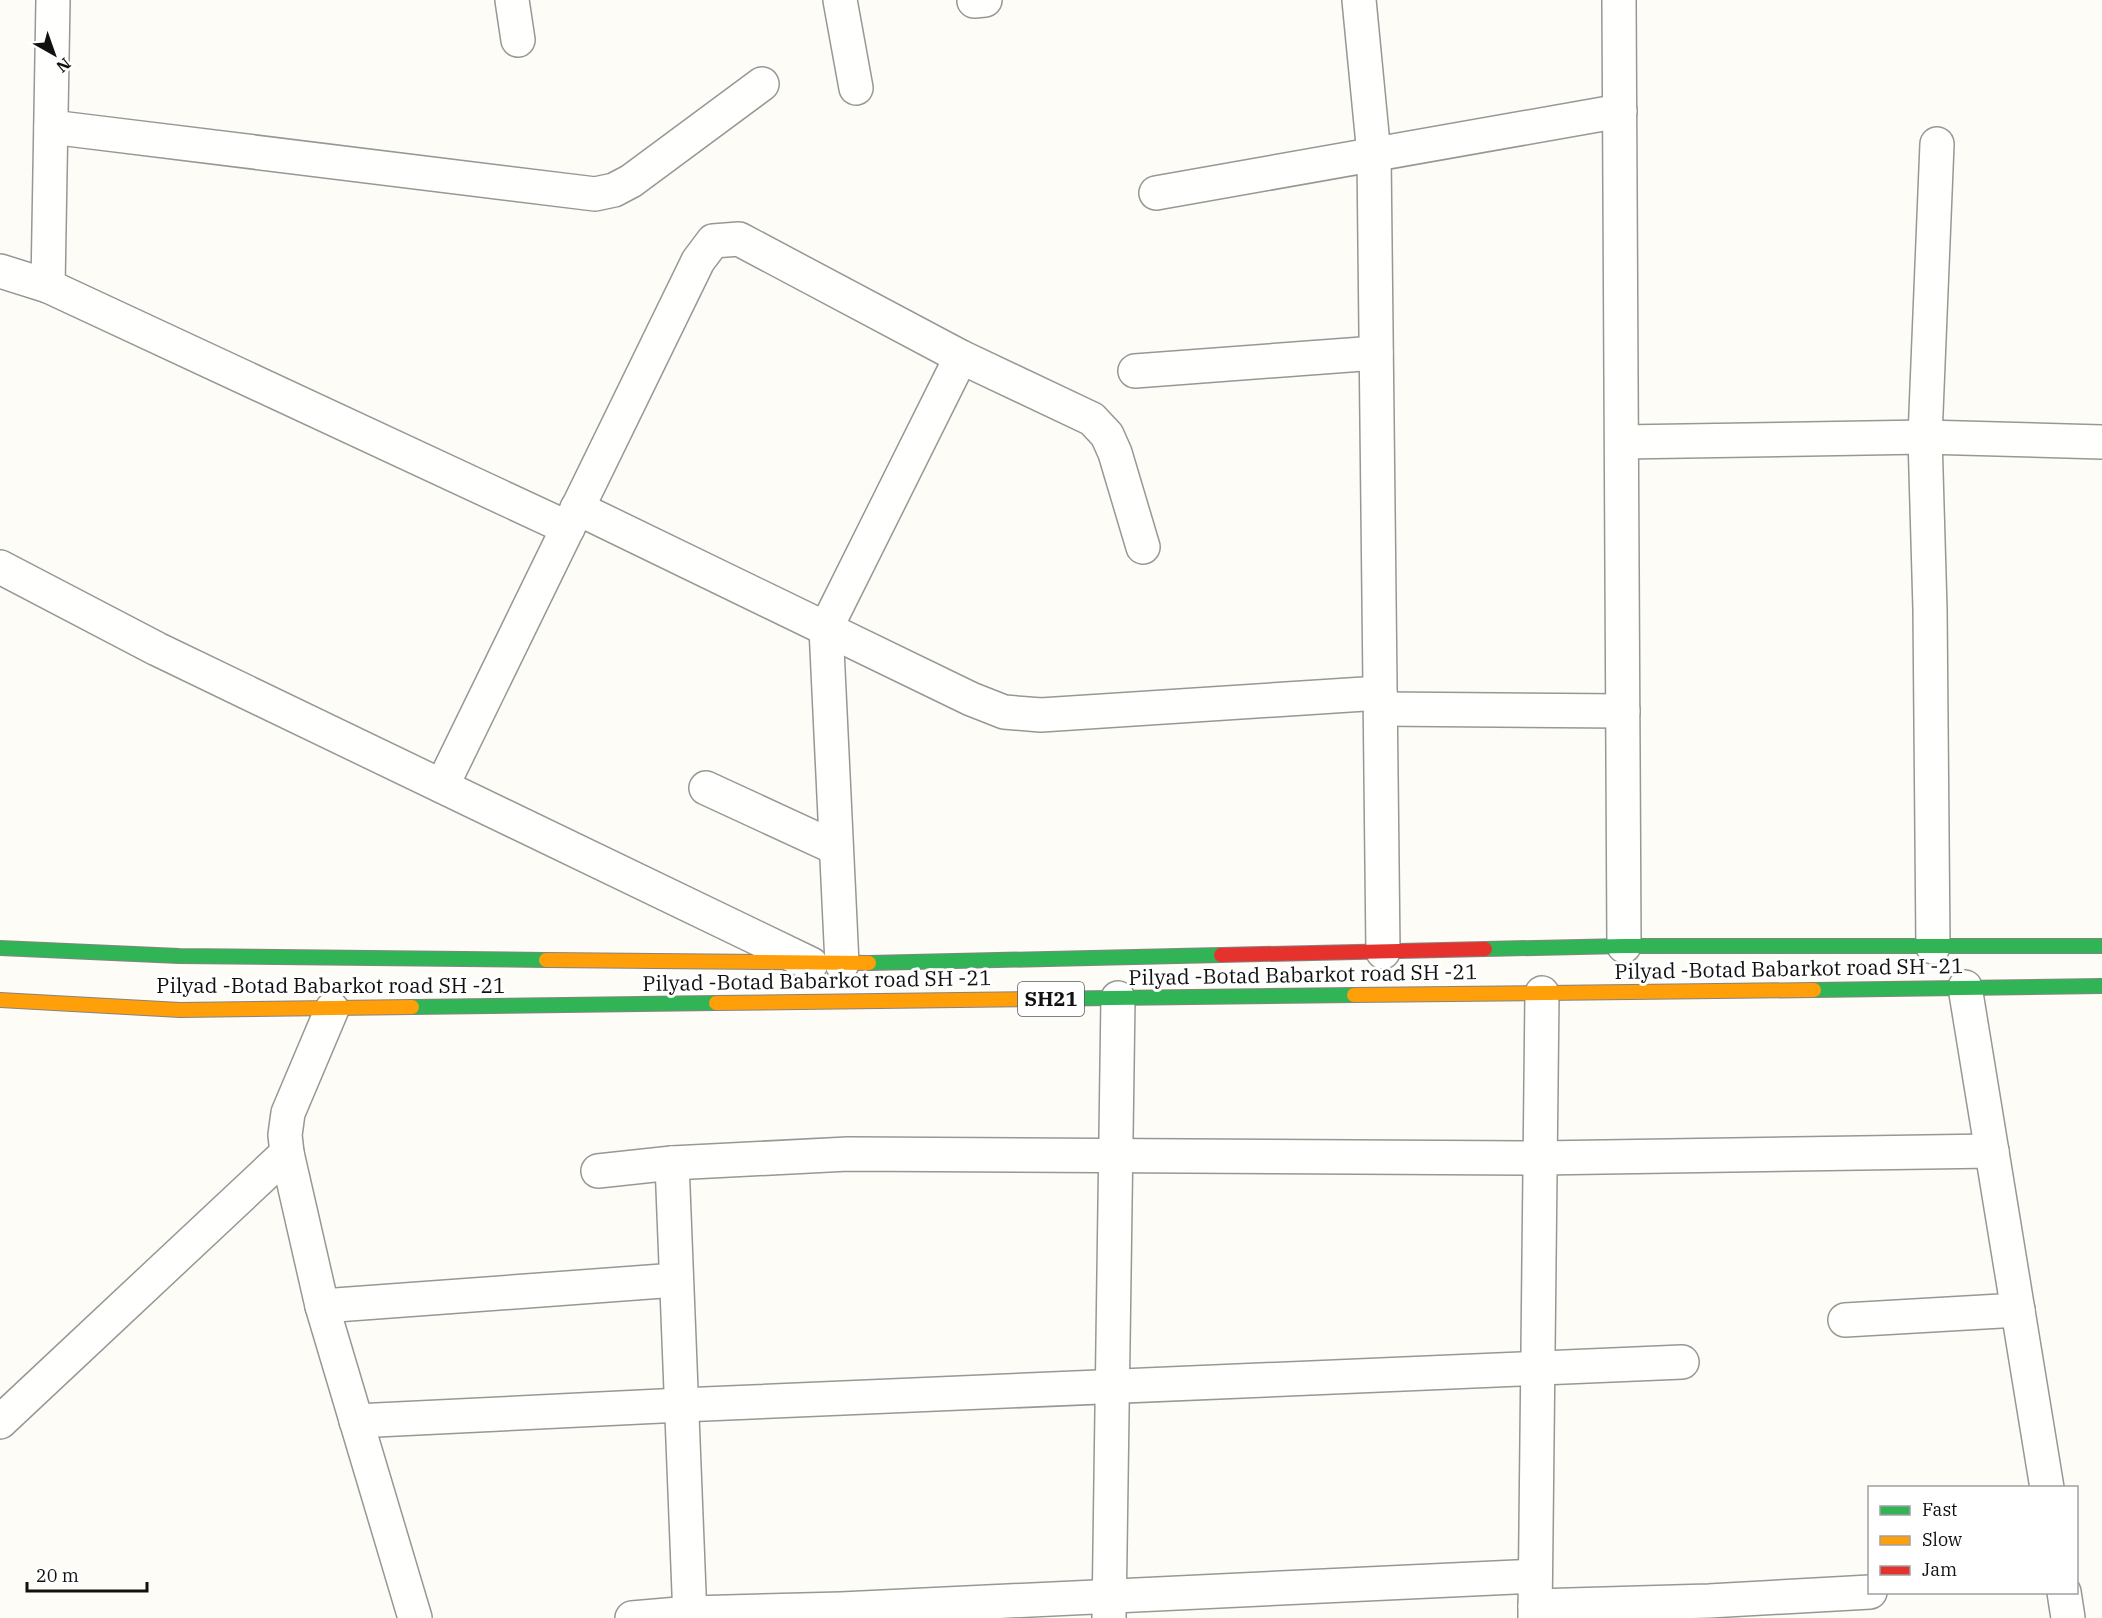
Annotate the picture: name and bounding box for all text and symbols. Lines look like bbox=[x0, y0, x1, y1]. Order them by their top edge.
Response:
north arrow bbox=[24, 24, 84, 84]
text: N bbox=[52, 54, 75, 77]
street label: Pilyad -Botad Babarkot road SH -21 bbox=[1614, 951, 1964, 985]
street label: Pilyad -Botad Babarkot road SH -21 bbox=[1128, 957, 1478, 991]
street label: Pilyad -Botad Babarkot road SH -21 bbox=[642, 963, 992, 997]
street label: Pilyad -Botad Babarkot road SH -21 bbox=[156, 971, 506, 999]
road number: SH21 bbox=[1018, 982, 1084, 1016]
legend bbox=[1868, 1486, 2078, 1594]
text: Fast bbox=[1922, 1498, 1957, 1521]
text: Slow bbox=[1922, 1528, 1962, 1551]
scale bar bbox=[27, 1555, 147, 1593]
text: Jam bbox=[1922, 1558, 1957, 1581]
text: 20 m bbox=[36, 1564, 79, 1587]

